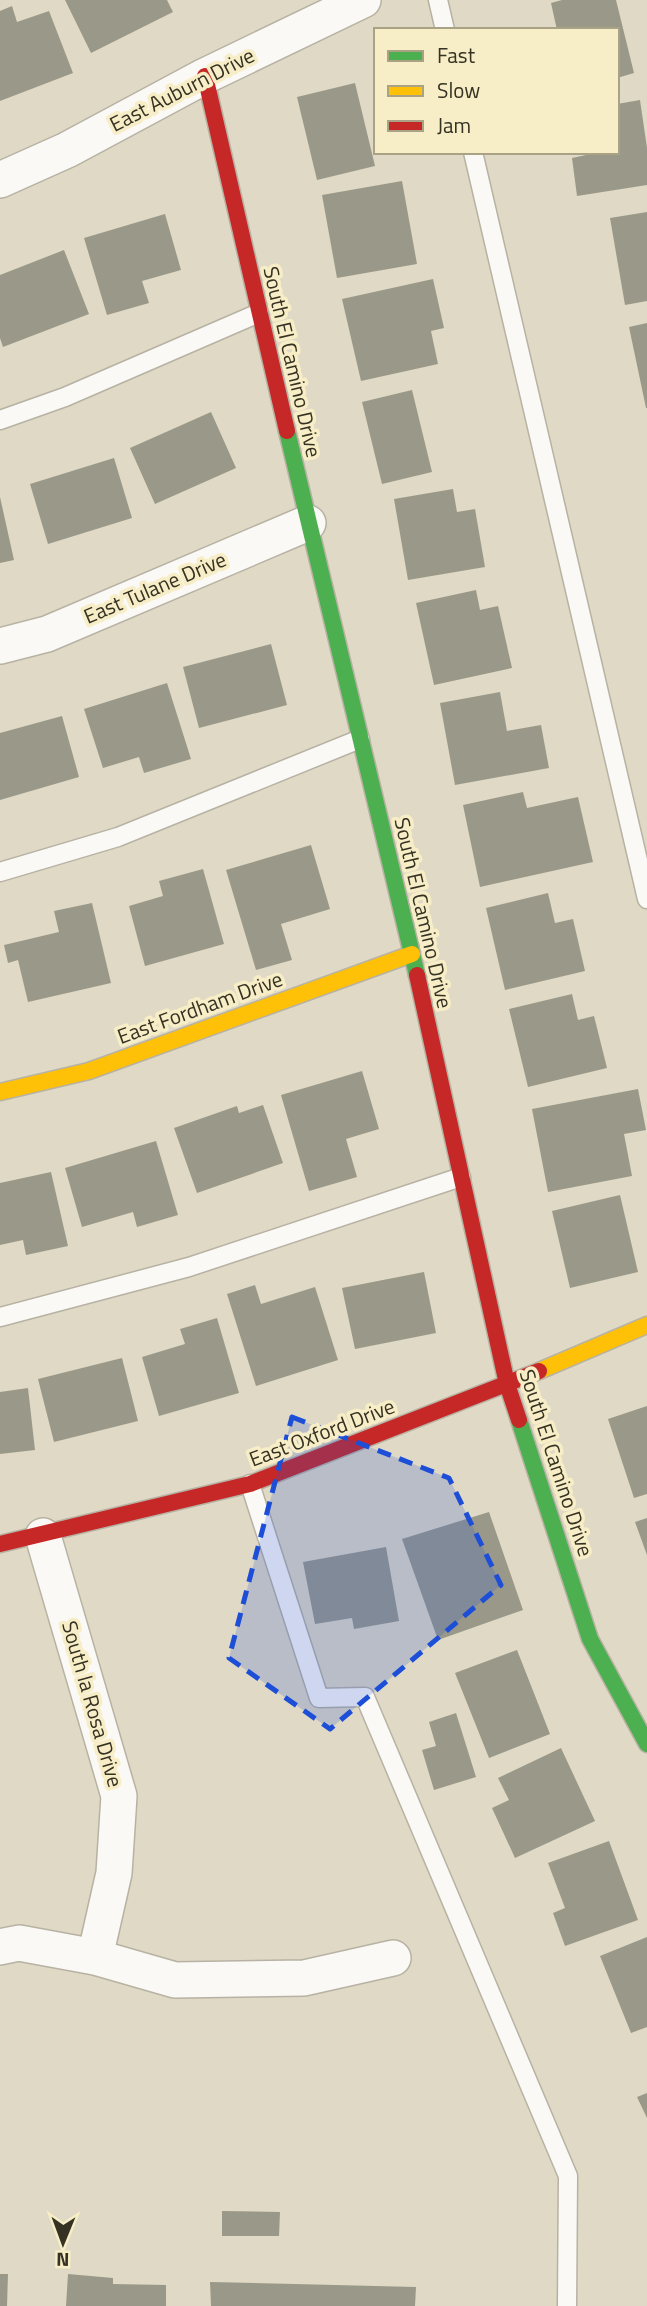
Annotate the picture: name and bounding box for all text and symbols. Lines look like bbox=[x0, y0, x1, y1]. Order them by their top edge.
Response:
legend bbox=[374, 28, 619, 154]
street label: East Auburn Drive bbox=[104, 39, 260, 139]
text: Fast bbox=[437, 39, 476, 71]
text: Slow bbox=[437, 74, 480, 106]
text: Jam bbox=[437, 109, 471, 141]
street label: South El Camino Drive bbox=[255, 263, 330, 460]
street label: East Tulane Drive bbox=[78, 543, 231, 632]
street label: South El Camino Drive bbox=[386, 814, 461, 1011]
street label: East Fordham Drive bbox=[113, 962, 287, 1052]
street label: South El Camino Drive bbox=[512, 1365, 602, 1560]
street label: East Oxford Drive bbox=[244, 1390, 399, 1475]
street label: South la Rosa Drive bbox=[54, 1617, 132, 1791]
north arrow bbox=[28, 2208, 98, 2278]
text: N bbox=[56, 2246, 70, 2275]

